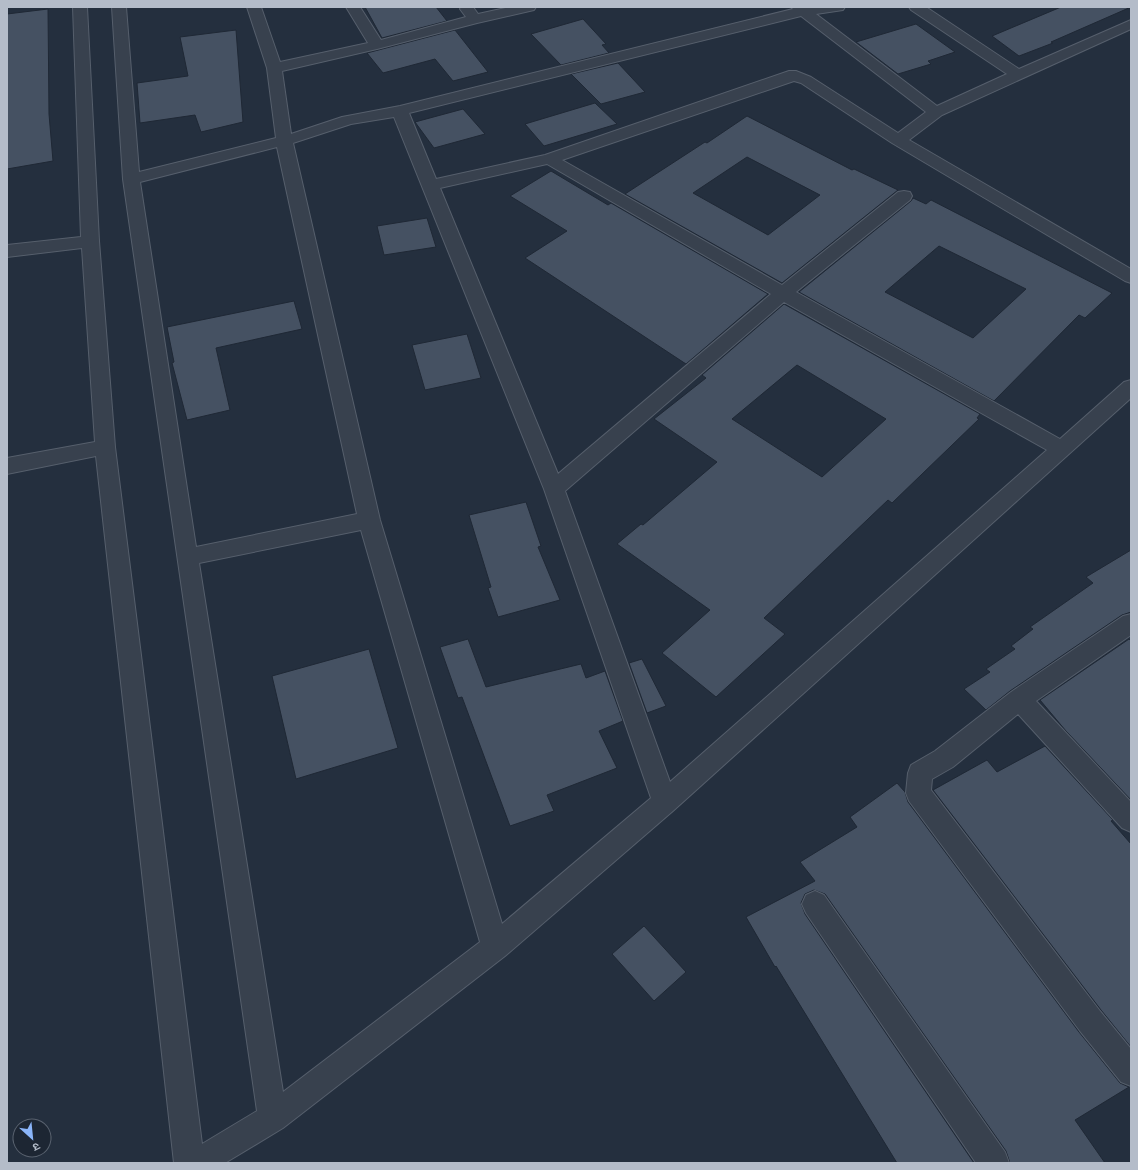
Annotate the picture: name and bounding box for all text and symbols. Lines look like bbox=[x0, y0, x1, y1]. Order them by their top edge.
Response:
north arrow bbox=[12, 1118, 52, 1158]
text: उ bbox=[30, 1139, 43, 1155]

